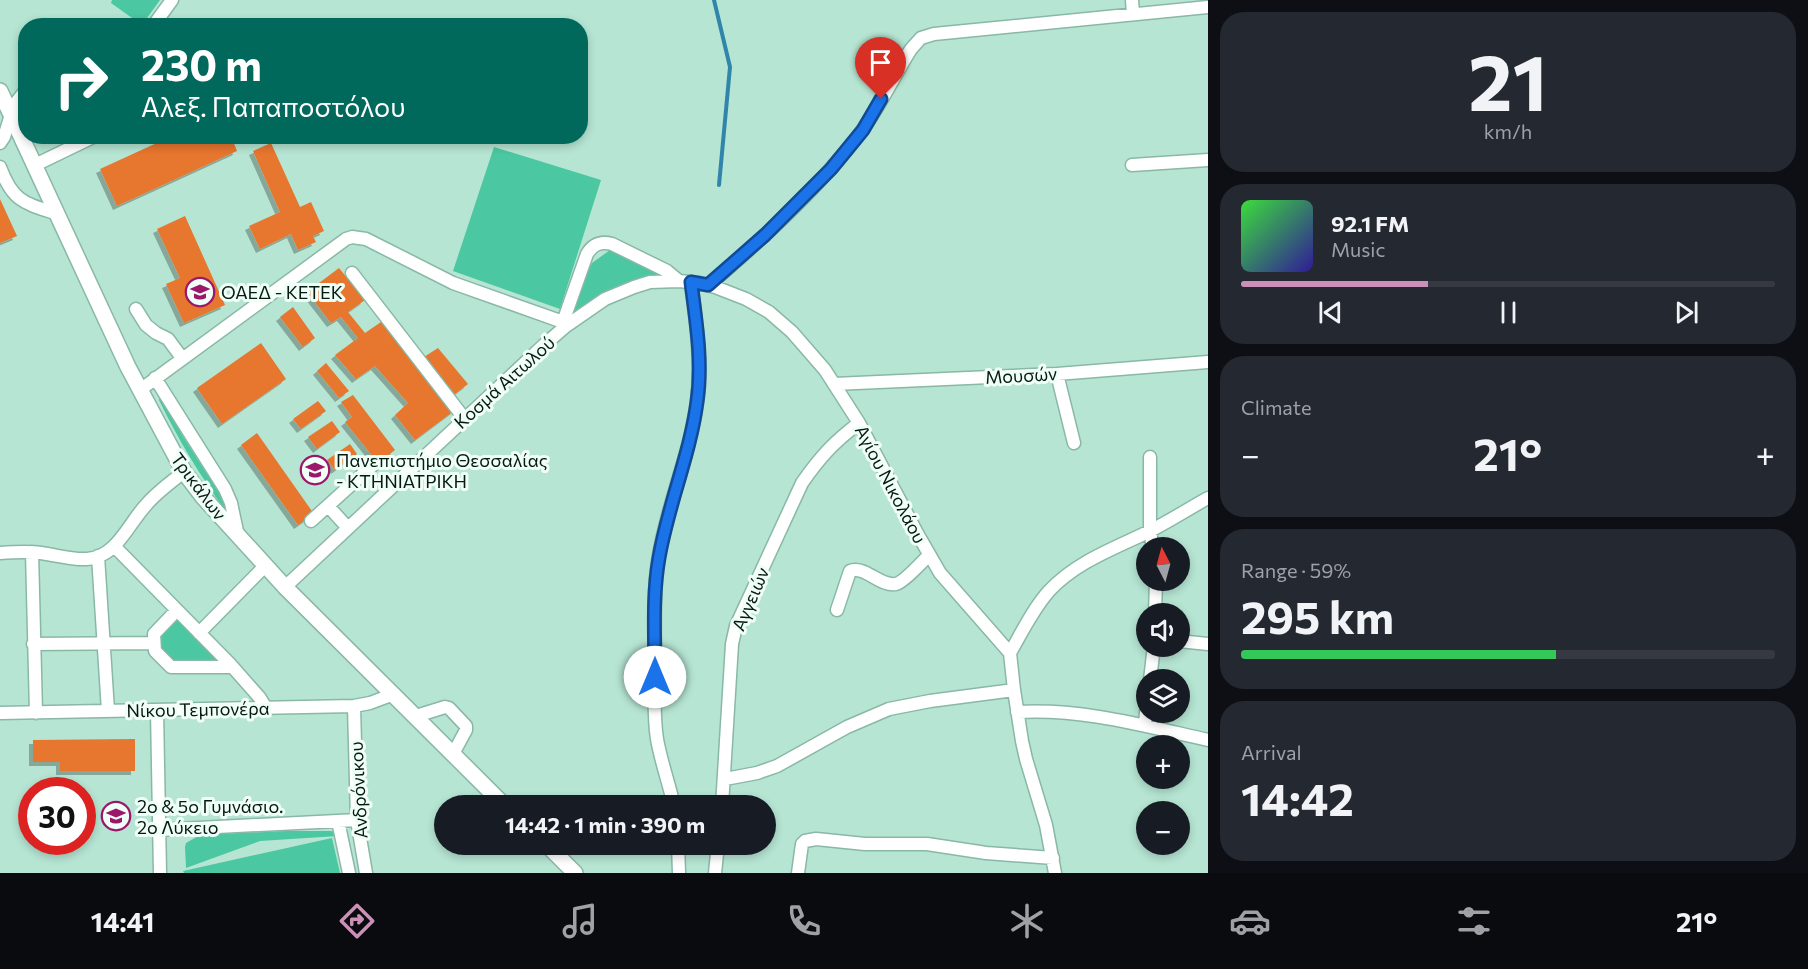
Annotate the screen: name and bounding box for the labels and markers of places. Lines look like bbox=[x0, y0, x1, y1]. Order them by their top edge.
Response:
pin bbox=[855, 37, 906, 99]
school or university icon: ΟΑΕΔ - ΚΕΤΕΚ bbox=[184, 276, 216, 308]
place label: ΟΑΕΔ - ΚΕΤΕΚ bbox=[221, 281, 343, 303]
place label: Πανεπιστήμιο Θεσσαλίας - ΚΤΗΝΙΑΤΡΙΚΗ bbox=[336, 449, 548, 492]
school or university icon: Πανεπιστήμιο Θεσσαλίας - ΚΤΗΝΙΑΤΡΙΚΗ bbox=[299, 454, 331, 486]
place label: 2ο & 5ο Γυμνάσιο. 2ο Λύκειο bbox=[137, 795, 283, 838]
school or university icon: 2ο & 5ο Γυμνάσιο. 2ο Λύκειο bbox=[100, 800, 132, 832]

